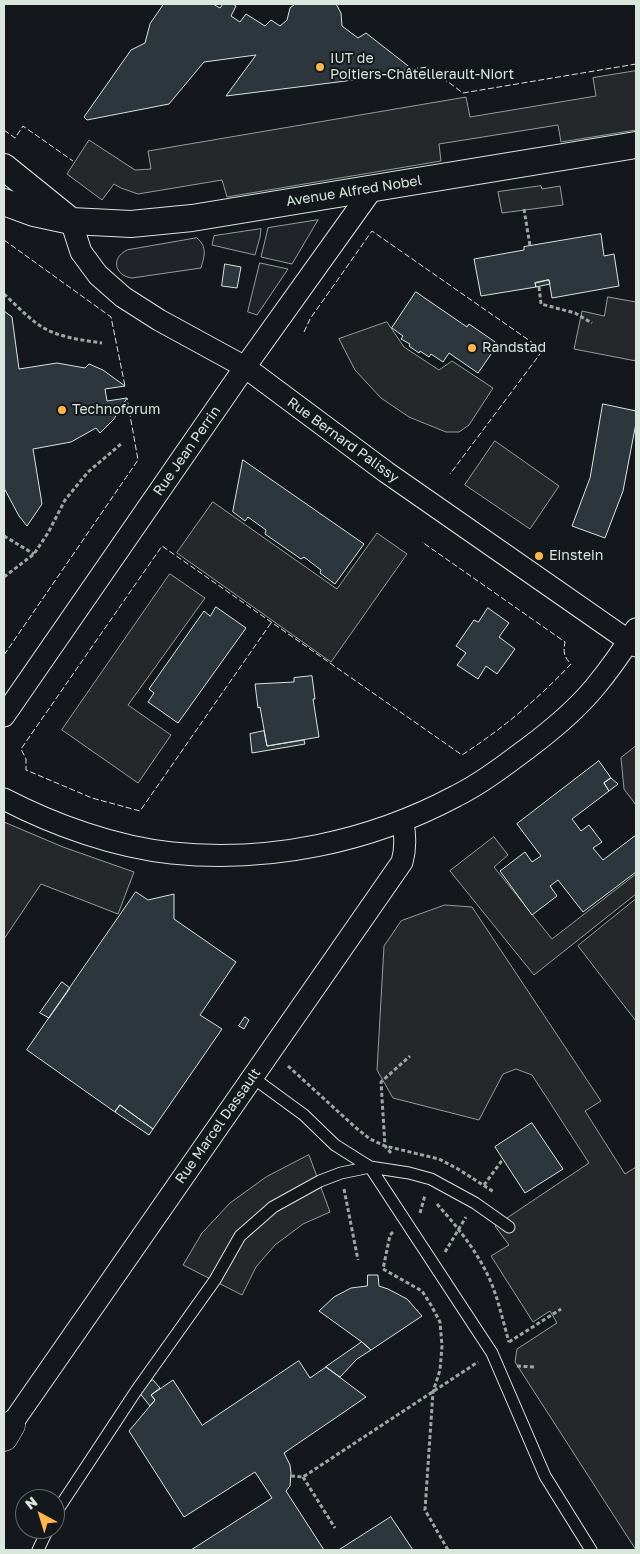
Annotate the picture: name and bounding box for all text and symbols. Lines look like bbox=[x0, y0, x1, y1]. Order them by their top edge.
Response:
place label: IUT de Poitiers-Châtellerault-Niort bbox=[330, 51, 514, 84]
marker: IUT de Poitiers-Châtellerault-Niort bbox=[314, 61, 326, 73]
street label: Avenue Alfred Nobel bbox=[285, 172, 423, 210]
place label: Randstad bbox=[482, 340, 546, 356]
marker: Randstad bbox=[466, 342, 478, 354]
street label: Rue Bernard Palissy bbox=[284, 394, 402, 486]
place label: Technoforum bbox=[72, 402, 160, 418]
street label: Rue Jean Perrin bbox=[150, 403, 224, 499]
marker: Technoforum bbox=[56, 404, 68, 416]
place label: Einstein bbox=[549, 548, 603, 564]
marker: Einstein bbox=[533, 550, 545, 562]
street label: Rue Marcel Dassault bbox=[172, 1065, 264, 1187]
north arrow bbox=[15, 1489, 65, 1539]
text: N bbox=[21, 1493, 40, 1513]

